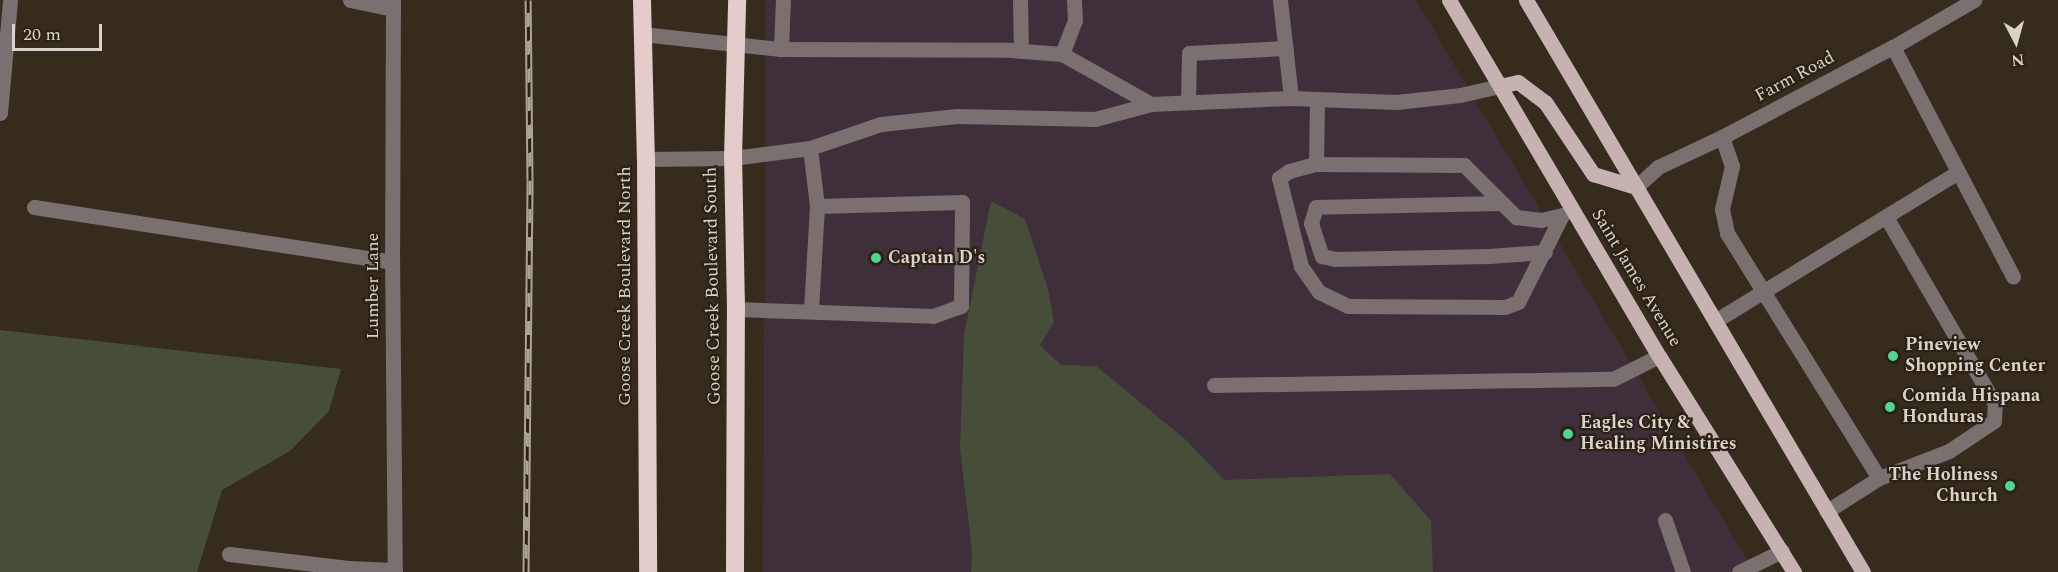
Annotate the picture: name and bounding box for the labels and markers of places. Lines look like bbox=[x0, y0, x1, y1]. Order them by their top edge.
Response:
place label: Captain D's bbox=[888, 247, 985, 269]
marker: Captain D's bbox=[869, 251, 883, 265]
place label: Pineview Shopping Center bbox=[1905, 335, 2045, 378]
marker: Pineview Shopping Center bbox=[1886, 349, 1900, 363]
place label: Comida Hispana Honduras bbox=[1902, 386, 2040, 428]
marker: Comida Hispana Honduras bbox=[1883, 400, 1897, 414]
place label: Eagles City & Healing Ministires bbox=[1580, 413, 1737, 456]
marker: Eagles City & Healing Ministires bbox=[1561, 427, 1575, 441]
place label: The Holiness Church bbox=[1888, 465, 1998, 508]
marker: The Holiness Church bbox=[2003, 479, 2017, 493]

